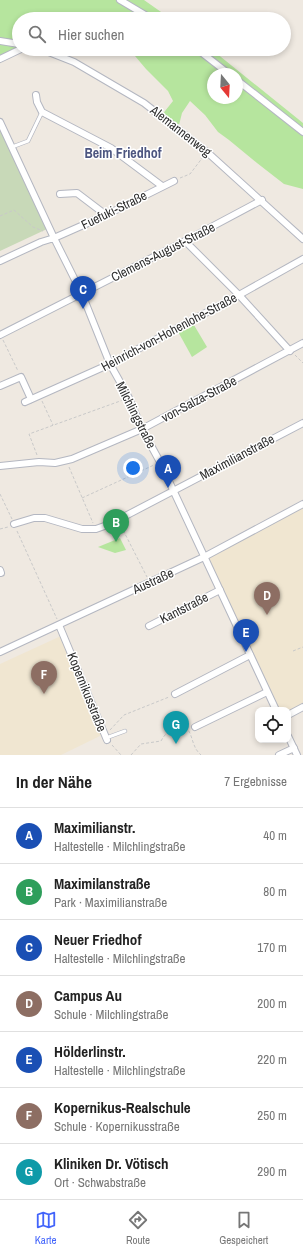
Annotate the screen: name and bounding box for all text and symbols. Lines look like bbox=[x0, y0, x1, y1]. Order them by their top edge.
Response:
search box bbox=[12, 12, 291, 56]
icon: search bbox=[26, 23, 48, 45]
text: Hier suchen bbox=[58, 24, 124, 45]
north arrow bbox=[207, 68, 243, 104]
street label: Alemannenweg bbox=[146, 101, 215, 160]
district label: Beim Friedhof bbox=[84, 144, 162, 162]
street label: Fuefuki-Straße bbox=[78, 187, 150, 233]
street label: Clemens-August-Straße bbox=[108, 218, 218, 286]
pin: C bbox=[70, 276, 96, 309]
street label: Heinrich-von-Hohenlohe-Straße bbox=[98, 289, 240, 375]
street label: von-Salza-Straße bbox=[158, 372, 240, 426]
street label: Milchlingstraße bbox=[112, 379, 160, 451]
street label: Maximilianstraße bbox=[197, 430, 277, 484]
pin: A bbox=[155, 455, 181, 488]
your location bbox=[123, 458, 143, 478]
pin: B bbox=[103, 509, 129, 542]
street label: Austraße bbox=[129, 564, 176, 598]
pin: D bbox=[254, 582, 280, 615]
street label: Kantstraße bbox=[157, 589, 211, 627]
pin: E bbox=[233, 619, 259, 652]
street label: Kopernikusstraße bbox=[63, 650, 111, 734]
pin: F bbox=[31, 661, 57, 694]
map controls bbox=[255, 707, 291, 743]
button: locate bbox=[255, 707, 291, 743]
pin: G bbox=[163, 711, 189, 744]
text: In der Nähe bbox=[16, 770, 92, 793]
text: 7 Ergebnisse bbox=[224, 773, 287, 790]
text: Maximilianstr. bbox=[54, 817, 135, 838]
text: A bbox=[25, 827, 33, 844]
text: 40 m bbox=[263, 827, 287, 844]
text: Haltestelle · Milchlingstraße bbox=[54, 838, 186, 855]
text: Maximilanstraße bbox=[54, 873, 150, 894]
text: B bbox=[25, 883, 33, 900]
text: 80 m bbox=[263, 883, 287, 900]
text: Park · Maximilianstraße bbox=[54, 894, 167, 911]
text: Neuer Friedhof bbox=[54, 929, 141, 950]
text: C bbox=[25, 939, 33, 956]
text: 170 m bbox=[257, 939, 287, 956]
text: Haltestelle · Milchlingstraße bbox=[54, 950, 186, 967]
text: Campus Au bbox=[54, 985, 122, 1006]
text: D bbox=[25, 995, 33, 1012]
text: 200 m bbox=[257, 995, 287, 1012]
text: Schule · Milchlingstraße bbox=[54, 1006, 168, 1023]
text: Hölderlinstr. bbox=[54, 1041, 126, 1062]
text: E bbox=[25, 1051, 33, 1068]
text: 220 m bbox=[257, 1051, 287, 1068]
text: Haltestelle · Milchlingstraße bbox=[54, 1062, 186, 1079]
text: Kopernikus-Realschule bbox=[54, 1097, 191, 1118]
text: F bbox=[26, 1107, 32, 1124]
text: 250 m bbox=[257, 1107, 287, 1124]
text: Schule · Kopernikusstraße bbox=[54, 1118, 180, 1135]
text: Kliniken Dr. Vötisch bbox=[54, 1153, 169, 1174]
text: G bbox=[25, 1163, 33, 1180]
text: 290 m bbox=[257, 1163, 287, 1180]
text: Ort · Schwabstraße bbox=[54, 1174, 146, 1191]
tab: Karte bbox=[35, 1209, 57, 1247]
tab: Route bbox=[126, 1209, 150, 1247]
tab: Gespeichert bbox=[219, 1209, 268, 1247]

